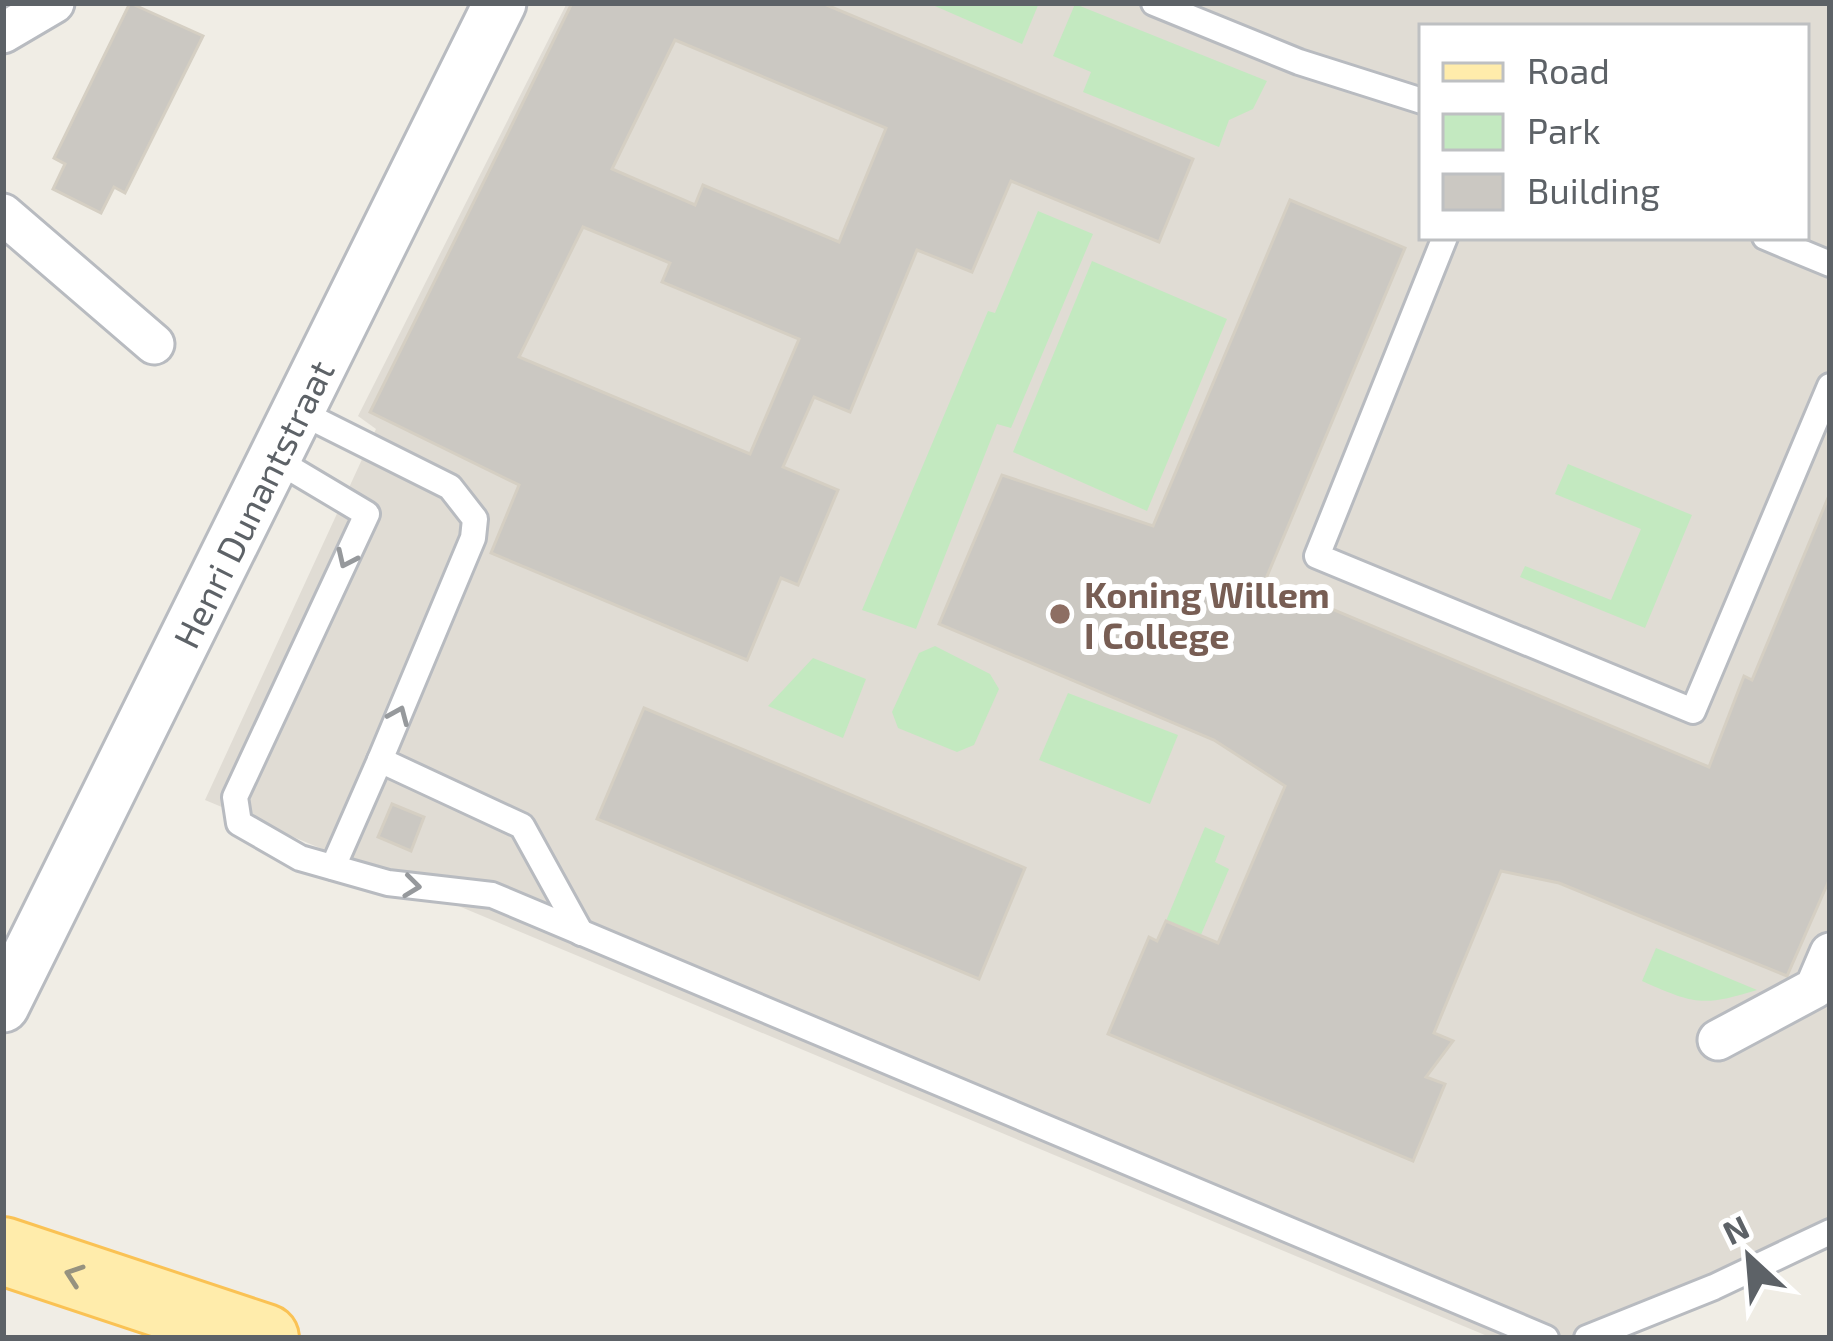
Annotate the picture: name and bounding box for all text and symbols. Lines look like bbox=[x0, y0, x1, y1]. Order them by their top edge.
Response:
legend bbox=[1419, 24, 1809, 240]
text: Road bbox=[1527, 48, 1610, 91]
text: Park bbox=[1527, 108, 1601, 151]
text: Building bbox=[1527, 168, 1660, 211]
street label: Henri Dunantstraat bbox=[163, 353, 341, 654]
one-way arrow bbox=[337, 547, 360, 568]
place label: Koning Willem I College bbox=[1084, 572, 1330, 656]
marker: Koning Willem I College bbox=[1047, 601, 1073, 627]
one-way arrow bbox=[385, 706, 409, 727]
one-way arrow bbox=[402, 872, 421, 898]
north arrow bbox=[1689, 1197, 1809, 1317]
text: N bbox=[1716, 1206, 1755, 1252]
one-way arrow bbox=[65, 1265, 86, 1289]

